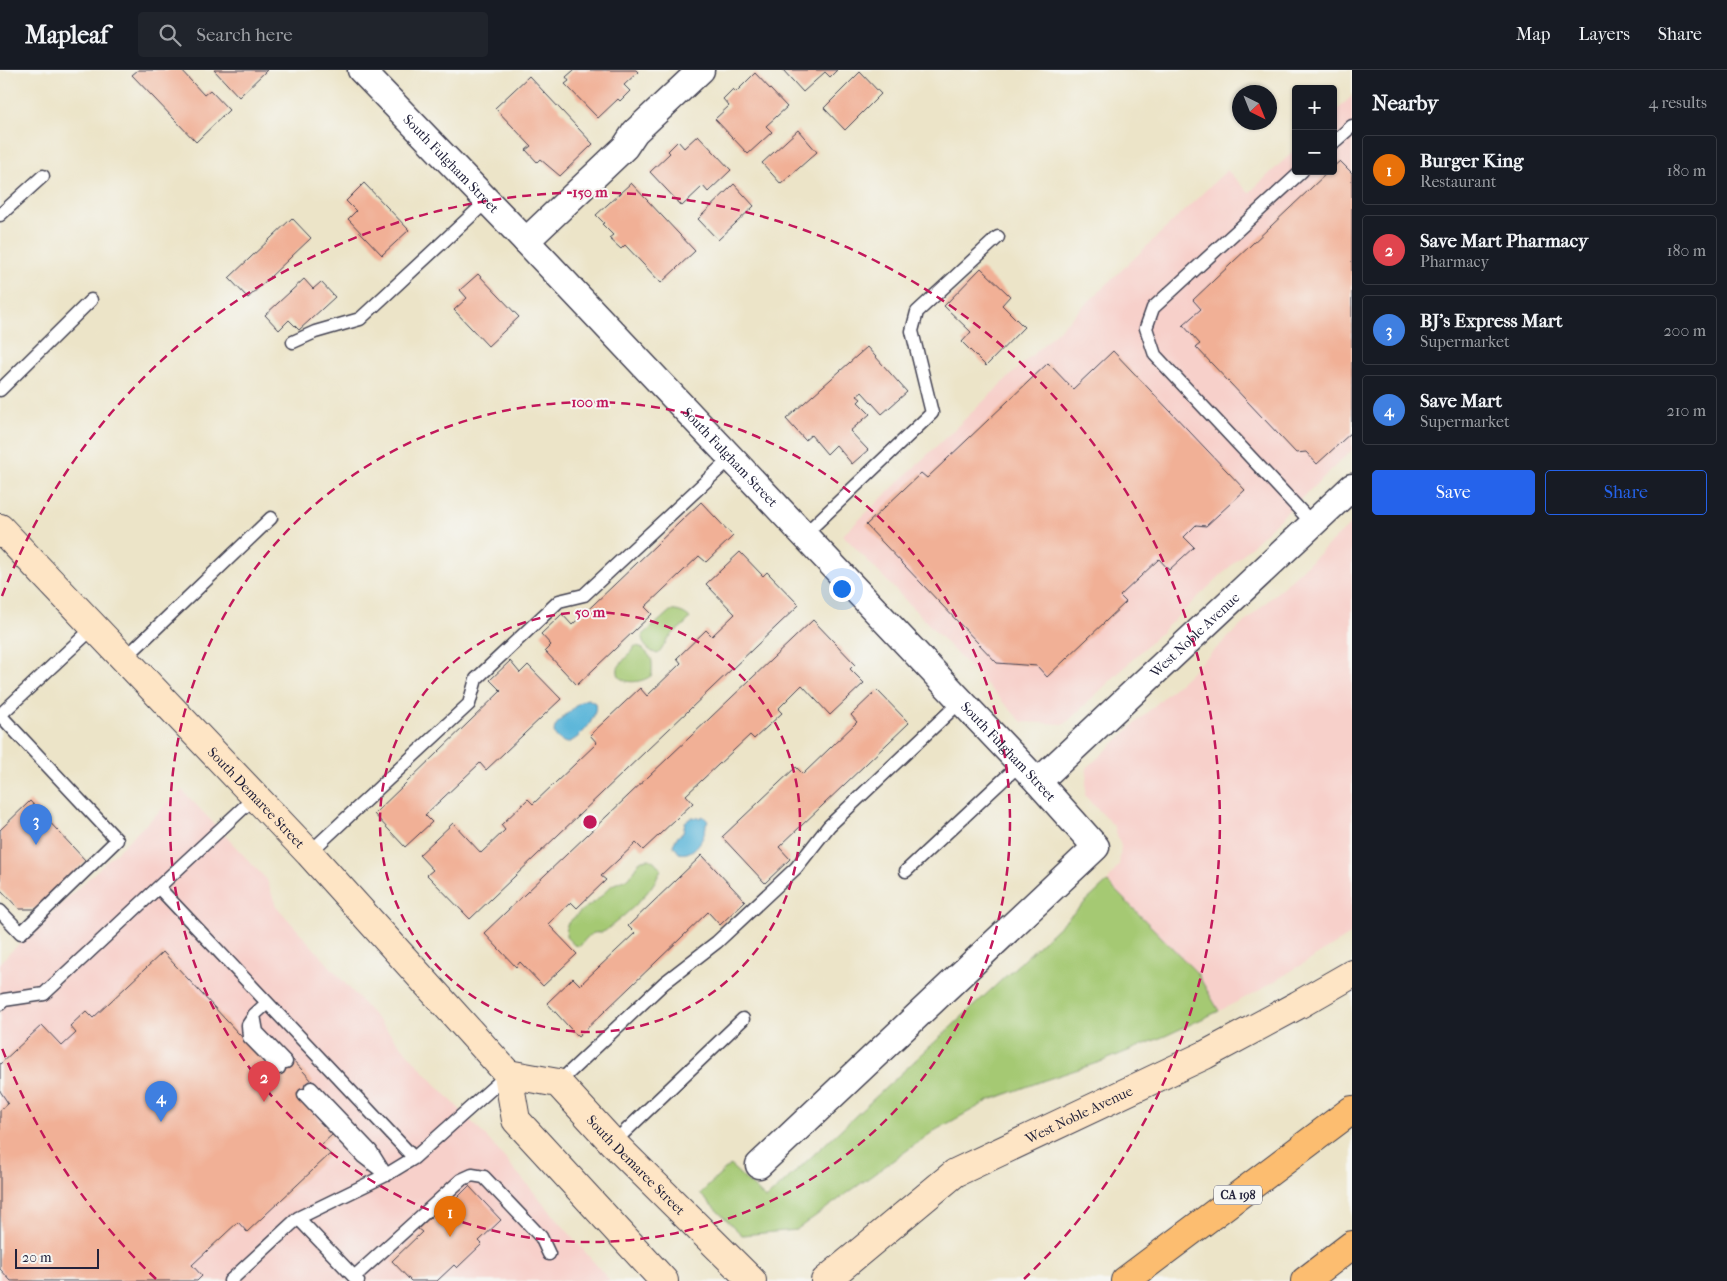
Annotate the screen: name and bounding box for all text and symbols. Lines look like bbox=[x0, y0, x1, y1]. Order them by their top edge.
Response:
search box bbox=[138, 12, 488, 57]
text: Mapleaf bbox=[25, 21, 108, 49]
icon: search bbox=[156, 21, 184, 49]
text: Search here bbox=[196, 24, 293, 46]
text: Map bbox=[1516, 24, 1550, 45]
text: Layers bbox=[1578, 24, 1630, 45]
text: Share bbox=[1658, 24, 1702, 45]
north arrow bbox=[1232, 85, 1277, 130]
map controls bbox=[1292, 85, 1337, 175]
button: + bbox=[1292, 85, 1337, 130]
text: Nearby bbox=[1372, 91, 1438, 115]
text: 4 results bbox=[1649, 93, 1707, 112]
street label: South Fulgham Street bbox=[399, 111, 502, 217]
button: − bbox=[1292, 130, 1337, 175]
text: Burger King bbox=[1420, 150, 1523, 172]
text: 1 bbox=[1386, 161, 1392, 180]
text: 180 m bbox=[1667, 161, 1706, 180]
text: Restaurant bbox=[1420, 172, 1496, 191]
text: 150 m bbox=[572, 183, 608, 201]
text: Save Mart Pharmacy bbox=[1420, 230, 1588, 252]
text: 2 bbox=[1385, 241, 1393, 260]
text: 180 m bbox=[1667, 241, 1706, 260]
text: Pharmacy bbox=[1420, 252, 1489, 271]
text: BJ's Express Mart bbox=[1420, 310, 1563, 332]
text: 3 bbox=[1386, 321, 1392, 340]
text: 200 m bbox=[1663, 321, 1706, 340]
text: Supermarket bbox=[1420, 332, 1510, 351]
text: Save Mart bbox=[1420, 390, 1502, 412]
text: 100 m bbox=[571, 393, 609, 411]
text: 4 bbox=[1384, 401, 1394, 420]
text: 210 m bbox=[1667, 401, 1706, 420]
street label: South Fulgham Street bbox=[679, 404, 781, 511]
text: Supermarket bbox=[1420, 412, 1510, 431]
button: Save bbox=[1372, 470, 1535, 515]
button: Share bbox=[1545, 470, 1707, 515]
your location bbox=[829, 576, 855, 602]
street label: West Noble Avenue bbox=[1146, 589, 1243, 682]
text: 50 m bbox=[575, 603, 606, 621]
street label: South Fulgham Street bbox=[957, 698, 1059, 805]
street label: South Demaree Street bbox=[204, 744, 308, 852]
pin: 3 bbox=[20, 804, 52, 845]
centre of rings bbox=[581, 813, 599, 831]
pin: 2 bbox=[248, 1061, 280, 1102]
pin: 4 bbox=[145, 1081, 177, 1122]
street label: West Noble Avenue bbox=[1022, 1082, 1135, 1148]
street label: South Demaree Street bbox=[583, 1112, 689, 1219]
road number: CA 198 bbox=[1214, 1186, 1262, 1204]
pin: 1 bbox=[434, 1196, 466, 1237]
scale bar bbox=[15, 1246, 99, 1269]
text: 20 m bbox=[22, 1249, 52, 1266]

